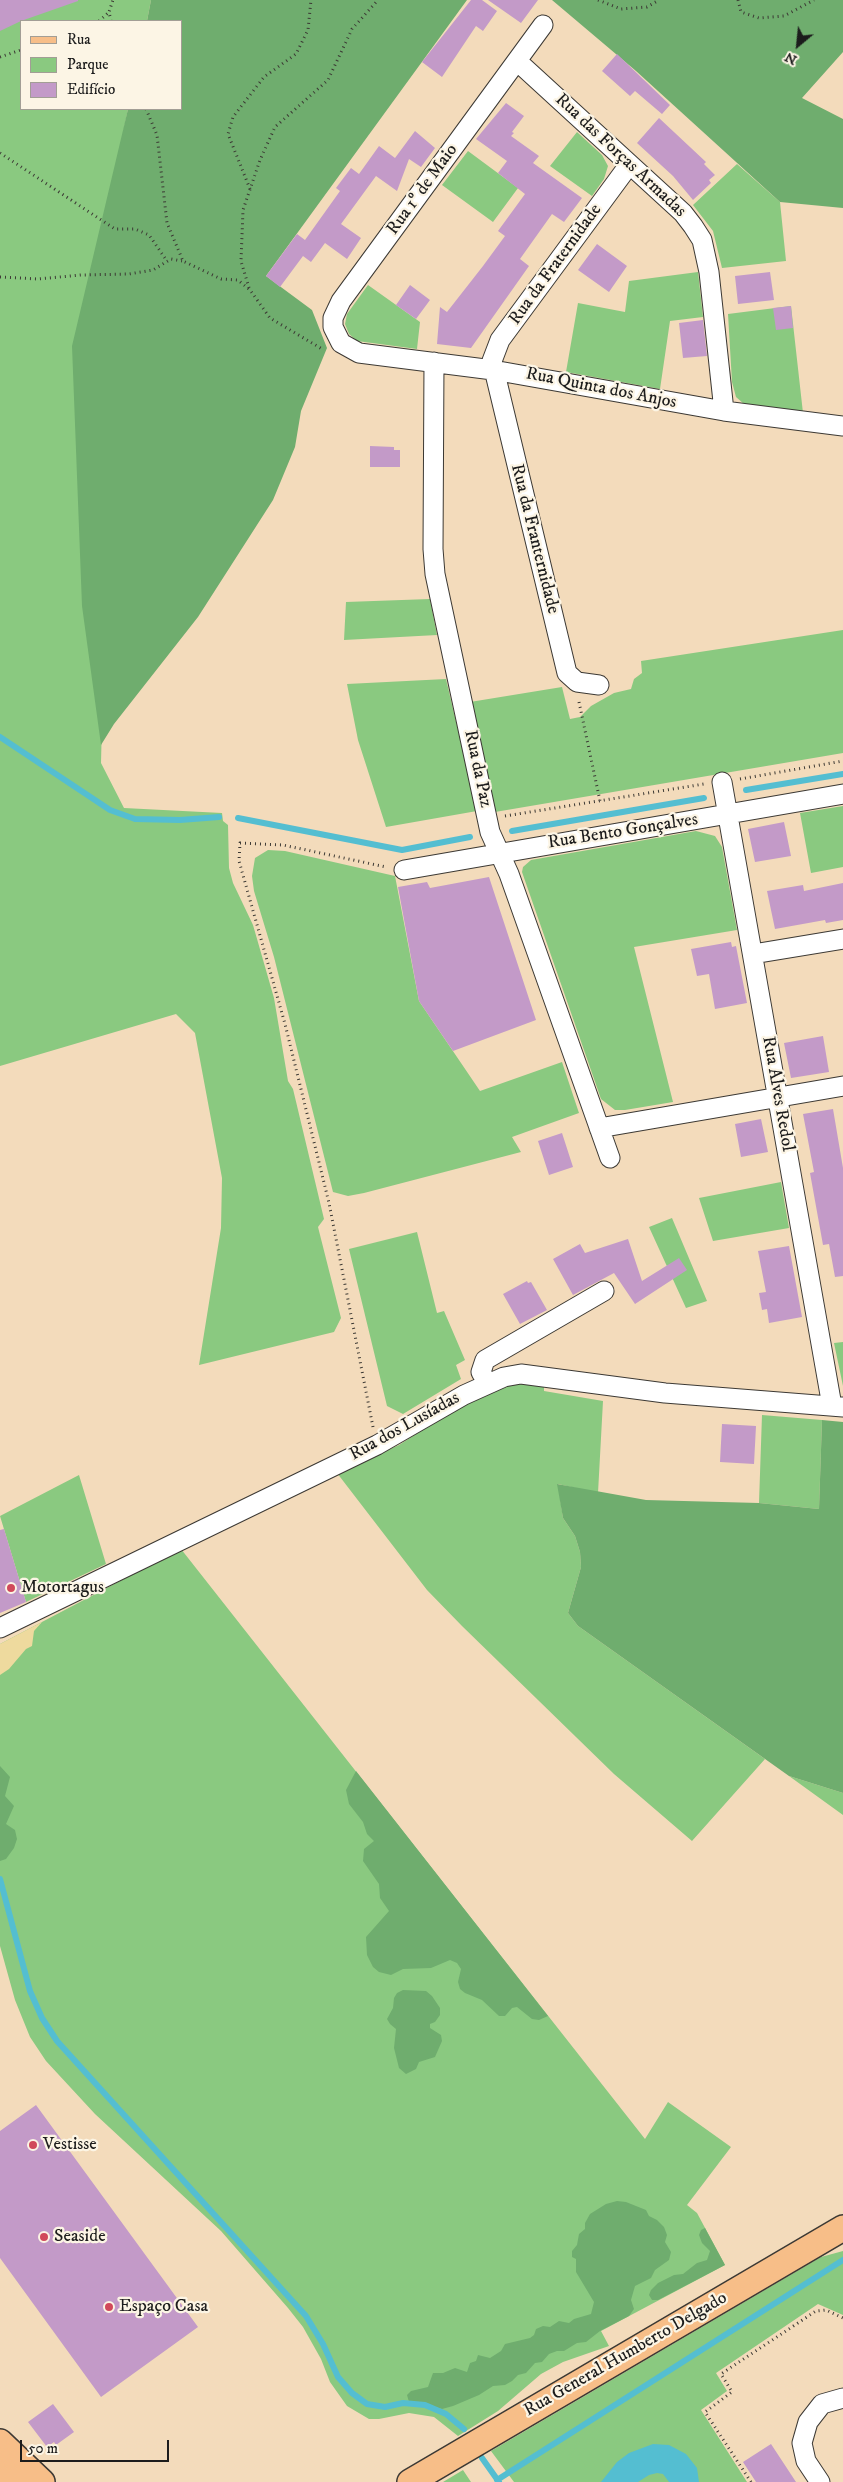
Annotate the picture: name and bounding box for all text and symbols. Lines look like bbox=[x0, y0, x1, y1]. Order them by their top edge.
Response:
legend bbox=[20, 20, 182, 110]
north arrow bbox=[773, 20, 823, 70]
text: Rua bbox=[67, 30, 91, 49]
text: N bbox=[782, 48, 800, 69]
text: Parque bbox=[67, 55, 108, 74]
text: Edifício bbox=[67, 80, 115, 99]
street label: Rua das Forças Armadas bbox=[550, 90, 690, 222]
street label: Rua 1º de Maio bbox=[383, 140, 463, 240]
street label: Rua da Fraternidade bbox=[505, 200, 607, 330]
street label: Rua Quinta dos Anjos bbox=[524, 364, 678, 414]
street label: Rua da Franternidade bbox=[505, 462, 563, 616]
street label: Rua da Paz bbox=[458, 728, 496, 810]
street label: Rua Bento Gonçalves bbox=[547, 809, 699, 855]
street label: Rua Alves Redol bbox=[756, 1035, 798, 1153]
street label: Rua dos Lusíadas bbox=[346, 1388, 464, 1466]
place label: Motortagus bbox=[21, 1577, 104, 1599]
marker: Motortagus bbox=[5, 1582, 17, 1594]
place label: Vestisse bbox=[43, 2134, 97, 2156]
marker: Vestisse bbox=[27, 2139, 39, 2151]
place label: Seaside bbox=[54, 2226, 106, 2248]
marker: Seaside bbox=[38, 2231, 50, 2243]
street label: Rua General Humberto Delgado bbox=[521, 2288, 731, 2422]
place label: Espaço Casa bbox=[119, 2296, 208, 2318]
marker: Espaço Casa bbox=[103, 2301, 115, 2313]
scale bar bbox=[22, 2430, 171, 2462]
text: 50 m bbox=[28, 2439, 58, 2458]

